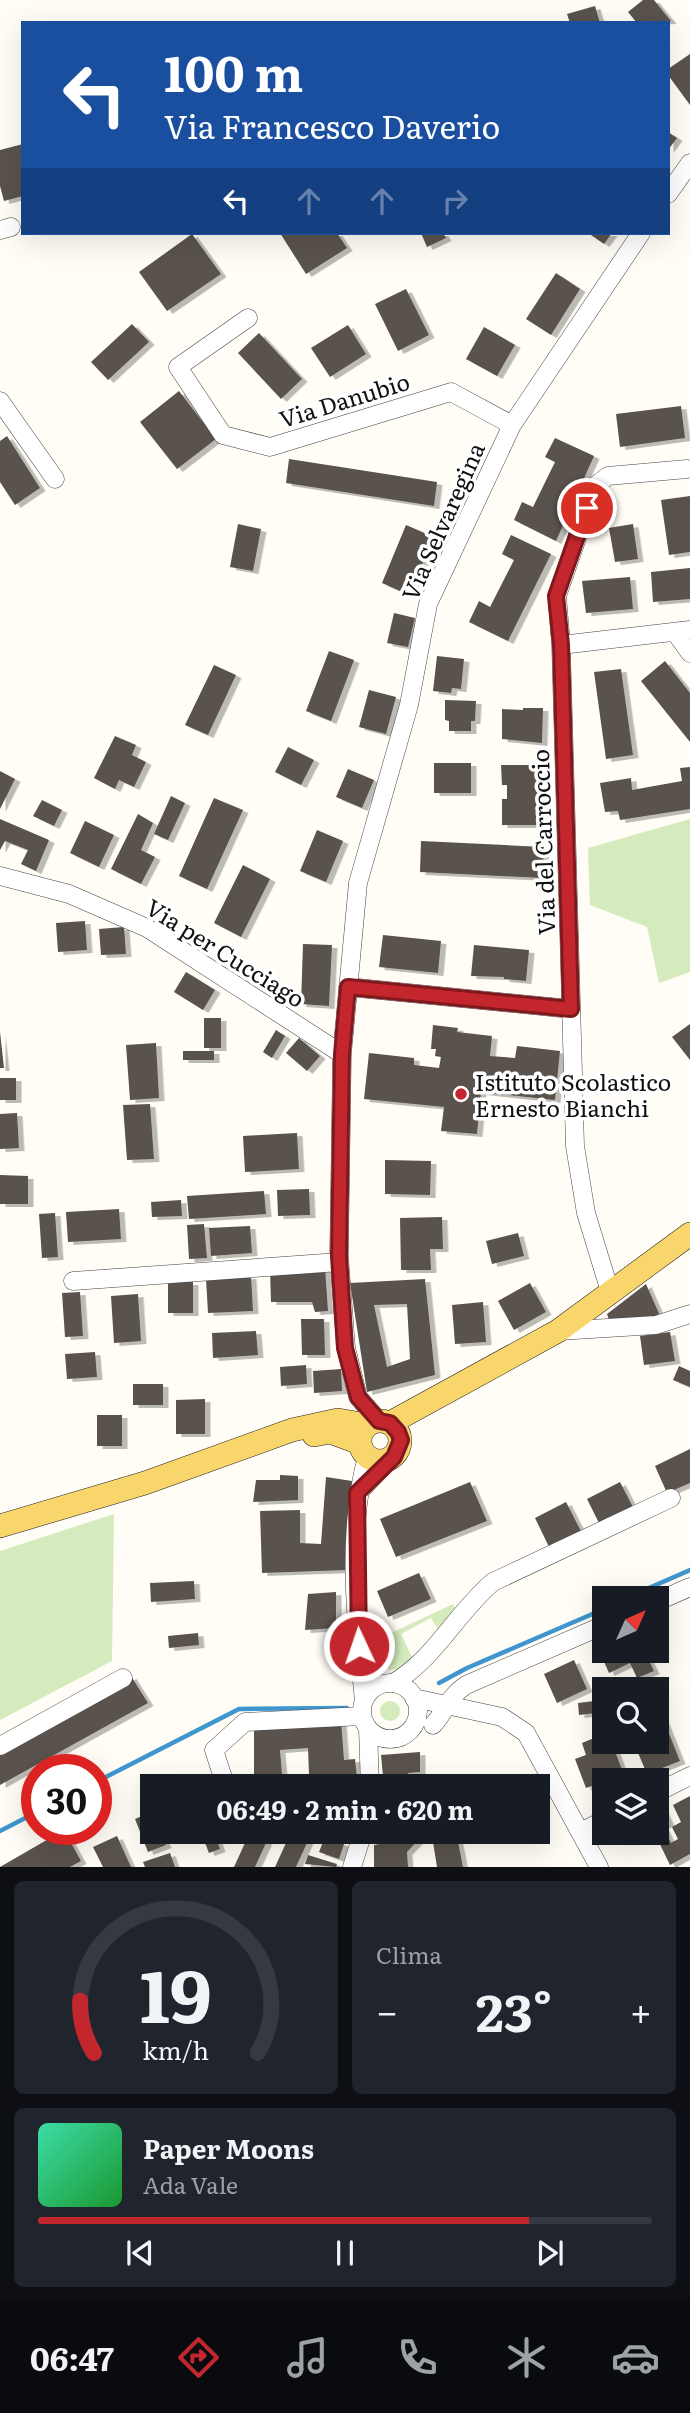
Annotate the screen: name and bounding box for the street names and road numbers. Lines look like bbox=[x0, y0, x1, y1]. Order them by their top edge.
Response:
street label: Via Danubio bbox=[275, 363, 413, 435]
street label: Via Selvaregina bbox=[392, 436, 492, 605]
street label: Via del Carroccio bbox=[522, 748, 562, 936]
street label: Via per Cucciago bbox=[140, 889, 312, 1015]

